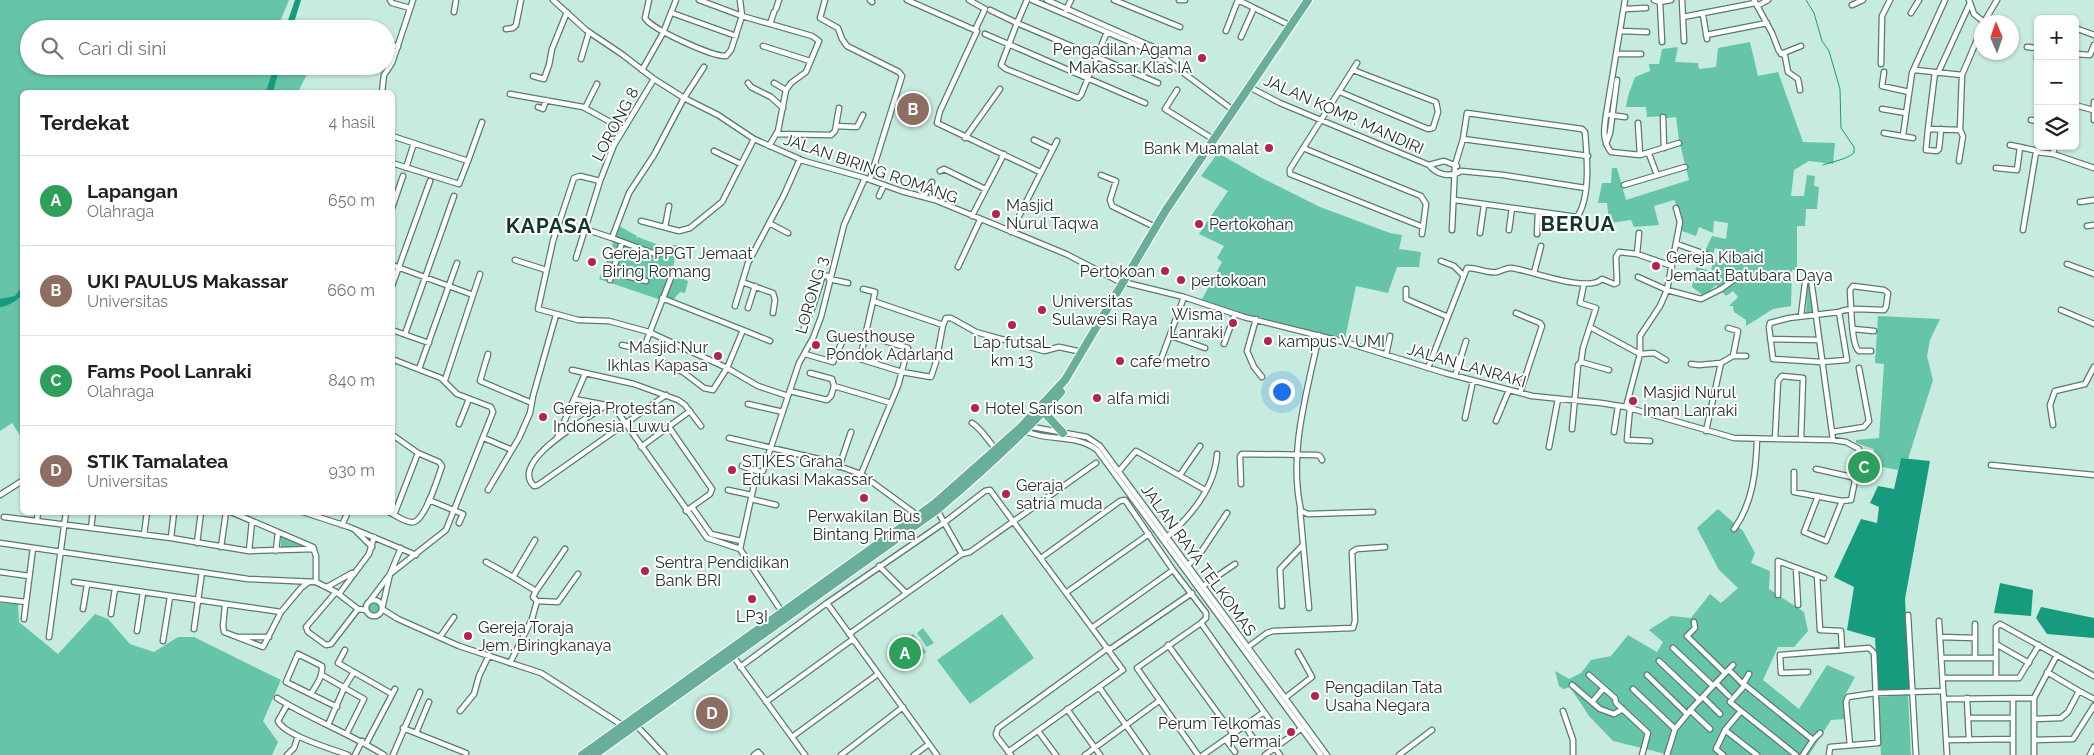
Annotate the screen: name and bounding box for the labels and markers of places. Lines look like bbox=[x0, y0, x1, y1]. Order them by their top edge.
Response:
place label: Pengadilan Agama Makassar Klas IA bbox=[1053, 40, 1192, 77]
marker: Pengadilan Agama Makassar Klas IA bbox=[1196, 52, 1208, 64]
pin: B bbox=[897, 90, 929, 128]
place label: Bank Muamalat bbox=[1144, 139, 1260, 158]
marker: Bank Muamalat bbox=[1263, 142, 1275, 154]
place label: Masjid Nurul Taqwa bbox=[1006, 196, 1099, 233]
marker: Masjid Nurul Taqwa bbox=[990, 208, 1002, 220]
place label: Pertokohan bbox=[1209, 215, 1294, 234]
marker: Pertokohan bbox=[1193, 218, 1205, 230]
place label: Gereja PPGT Jemaat Biring Romang bbox=[602, 244, 753, 281]
place label: Gereja Kibaid Jemaat Batubara Daya bbox=[1666, 248, 1833, 285]
marker: Gereja PPGT Jemaat Biring Romang bbox=[586, 256, 598, 268]
marker: Gereja Kibaid Jemaat Batubara Daya bbox=[1650, 260, 1662, 272]
place label: Pertokoan bbox=[1080, 262, 1155, 281]
marker: Pertokoan bbox=[1159, 265, 1171, 277]
place label: pertokoan bbox=[1191, 271, 1266, 290]
marker: pertokoan bbox=[1175, 274, 1187, 286]
place label: Universitas Sulawesi Raya bbox=[1052, 292, 1157, 329]
marker: Universitas Sulawesi Raya bbox=[1036, 304, 1048, 316]
place label: Wisma Lanraki bbox=[1169, 305, 1223, 342]
marker: Wisma Lanraki bbox=[1227, 317, 1239, 329]
marker: Lap futsaL km 13 bbox=[1006, 319, 1018, 331]
place label: Guesthouse Pondok Adarland bbox=[826, 327, 953, 364]
place label: kampus V UMI bbox=[1278, 332, 1385, 351]
place label: Lap futsaL km 13 bbox=[973, 333, 1052, 370]
marker: kampus V UMI bbox=[1262, 335, 1274, 347]
place label: Masjid Nur Ikhlas Kapasa bbox=[607, 338, 708, 375]
marker: Guesthouse Pondok Adarland bbox=[810, 339, 822, 351]
marker: Masjid Nur Ikhlas Kapasa bbox=[712, 350, 724, 362]
place label: cafe metro bbox=[1130, 352, 1210, 371]
marker: cafe metro bbox=[1114, 355, 1126, 367]
place label: Masjid Nurul Iman Lanraki bbox=[1643, 383, 1737, 420]
place label: alfa midi bbox=[1107, 389, 1170, 408]
marker: alfa midi bbox=[1091, 392, 1103, 404]
marker: Masjid Nurul Iman Lanraki bbox=[1627, 395, 1639, 407]
place label: Gereja Protestan Indonesia Luwu bbox=[553, 399, 675, 436]
place label: Hotel Sarison bbox=[985, 399, 1083, 418]
marker: Hotel Sarison bbox=[969, 402, 981, 414]
marker: Gereja Protestan Indonesia Luwu bbox=[537, 411, 549, 423]
pin: C bbox=[1848, 448, 1880, 486]
place label: STIKES Graha Edukasi Makassar bbox=[742, 452, 873, 489]
marker: STIKES Graha Edukasi Makassar bbox=[726, 464, 738, 476]
place label: Geraja satria muda bbox=[1016, 476, 1103, 513]
marker: Geraja satria muda bbox=[1000, 488, 1012, 500]
marker: Perwakilan Bus Bintang Prima bbox=[858, 492, 870, 504]
place label: Perwakilan Bus Bintang Prima bbox=[808, 507, 921, 544]
place label: Sentra Pendidikan Bank BRI bbox=[655, 553, 789, 590]
marker: Sentra Pendidikan Bank BRI bbox=[639, 565, 651, 577]
marker: LP3I bbox=[746, 593, 758, 605]
place label: LP3I bbox=[736, 607, 768, 626]
place label: Gereja Toraja Jem. Biringkanaya bbox=[478, 618, 611, 655]
marker: Gereja Toraja Jem. Biringkanaya bbox=[462, 630, 474, 642]
pin: A bbox=[889, 634, 921, 672]
place label: Pengadilan Tata Usaha Negara bbox=[1325, 678, 1442, 715]
marker: Pengadilan Tata Usaha Negara bbox=[1309, 690, 1321, 702]
pin: D bbox=[696, 694, 728, 732]
place label: Perum Telkomas Permai bbox=[1158, 714, 1281, 751]
marker: Perum Telkomas Permai bbox=[1285, 726, 1297, 738]

